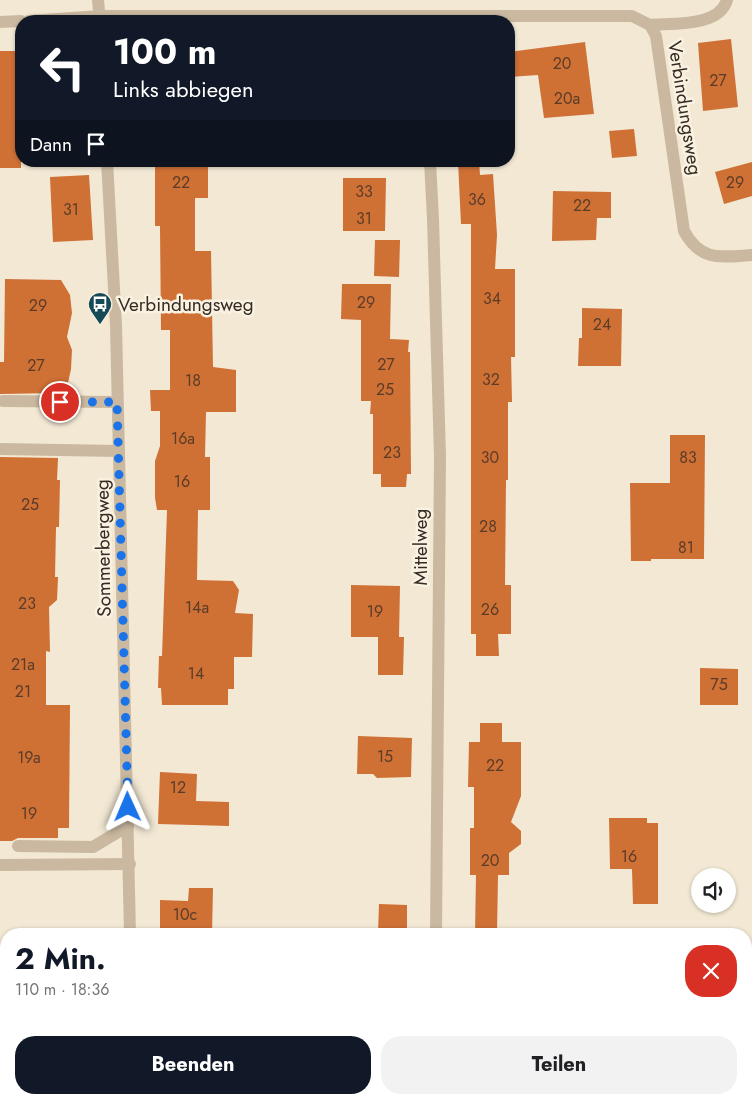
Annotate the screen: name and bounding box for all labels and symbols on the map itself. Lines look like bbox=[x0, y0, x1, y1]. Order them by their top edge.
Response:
street label: Verbindungsweg bbox=[661, 39, 709, 177]
house number: 20 bbox=[553, 52, 571, 75]
house number: 27 bbox=[709, 69, 727, 92]
house number: 20a bbox=[554, 87, 580, 110]
house number: 22 bbox=[172, 171, 190, 194]
house number: 29 bbox=[726, 171, 744, 194]
house number: 33 bbox=[355, 180, 373, 203]
house number: 36 bbox=[468, 188, 486, 211]
house number: 22 bbox=[573, 194, 591, 217]
house number: 31 bbox=[63, 198, 79, 221]
house number: 31 bbox=[356, 207, 372, 230]
house number: 34 bbox=[483, 287, 501, 310]
bus stop icon: Verbindungsweg bbox=[87, 291, 113, 325]
place label: Verbindungsweg bbox=[118, 291, 254, 318]
house number: 29 bbox=[357, 291, 375, 314]
house number: 29 bbox=[29, 294, 47, 317]
house number: 24 bbox=[593, 313, 611, 336]
house number: 27 bbox=[377, 353, 395, 376]
house number: 27 bbox=[27, 354, 45, 377]
house number: 32 bbox=[482, 368, 500, 391]
house number: 18 bbox=[185, 369, 201, 392]
house number: 25 bbox=[376, 378, 394, 401]
pin bbox=[39, 381, 81, 423]
house number: 16a bbox=[171, 427, 195, 450]
house number: 23 bbox=[383, 441, 401, 464]
house number: 30 bbox=[481, 446, 499, 469]
house number: 83 bbox=[679, 446, 697, 469]
house number: 16 bbox=[174, 470, 190, 493]
street label: Sommerbergweg bbox=[88, 479, 118, 617]
house number: 25 bbox=[21, 493, 39, 516]
street label: Mittelweg bbox=[407, 509, 434, 585]
house number: 28 bbox=[479, 515, 497, 538]
house number: 81 bbox=[678, 536, 694, 559]
house number: 23 bbox=[18, 592, 36, 615]
house number: 14a bbox=[185, 596, 209, 619]
house number: 26 bbox=[481, 598, 499, 621]
house number: 19 bbox=[367, 600, 383, 623]
house number: 21a bbox=[11, 653, 35, 676]
house number: 14 bbox=[188, 662, 204, 685]
house number: 75 bbox=[710, 673, 728, 696]
house number: 21 bbox=[15, 680, 31, 703]
house number: 15 bbox=[377, 745, 393, 768]
house number: 19a bbox=[17, 746, 41, 769]
house number: 22 bbox=[486, 754, 504, 777]
house number: 12 bbox=[170, 776, 186, 799]
position arrow bbox=[101, 780, 153, 832]
house number: 19 bbox=[21, 802, 37, 825]
house number: 16 bbox=[621, 845, 637, 868]
house number: 20 bbox=[481, 849, 499, 872]
house number: 10c bbox=[173, 903, 197, 926]

